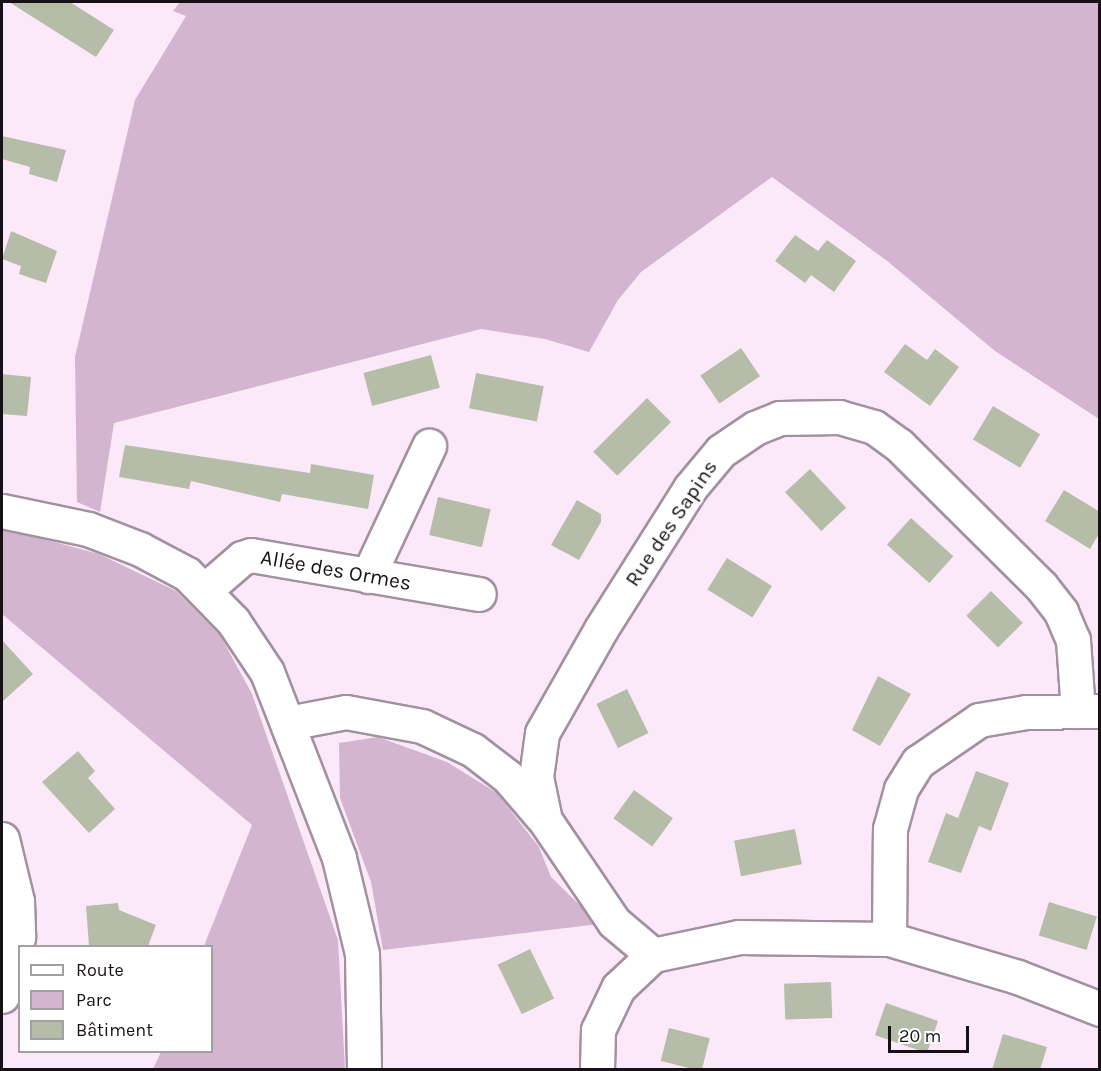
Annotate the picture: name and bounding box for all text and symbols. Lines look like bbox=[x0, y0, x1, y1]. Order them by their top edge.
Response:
street label: Rue des Sapins bbox=[619, 455, 723, 591]
street label: Allée des Ormes bbox=[259, 544, 413, 596]
legend bbox=[18, 945, 213, 1053]
text: Route bbox=[76, 959, 124, 981]
text: Parc bbox=[76, 989, 112, 1011]
scale bar bbox=[891, 1014, 972, 1052]
text: Bâtiment bbox=[76, 1019, 153, 1041]
text: 20 m bbox=[899, 1025, 941, 1047]

